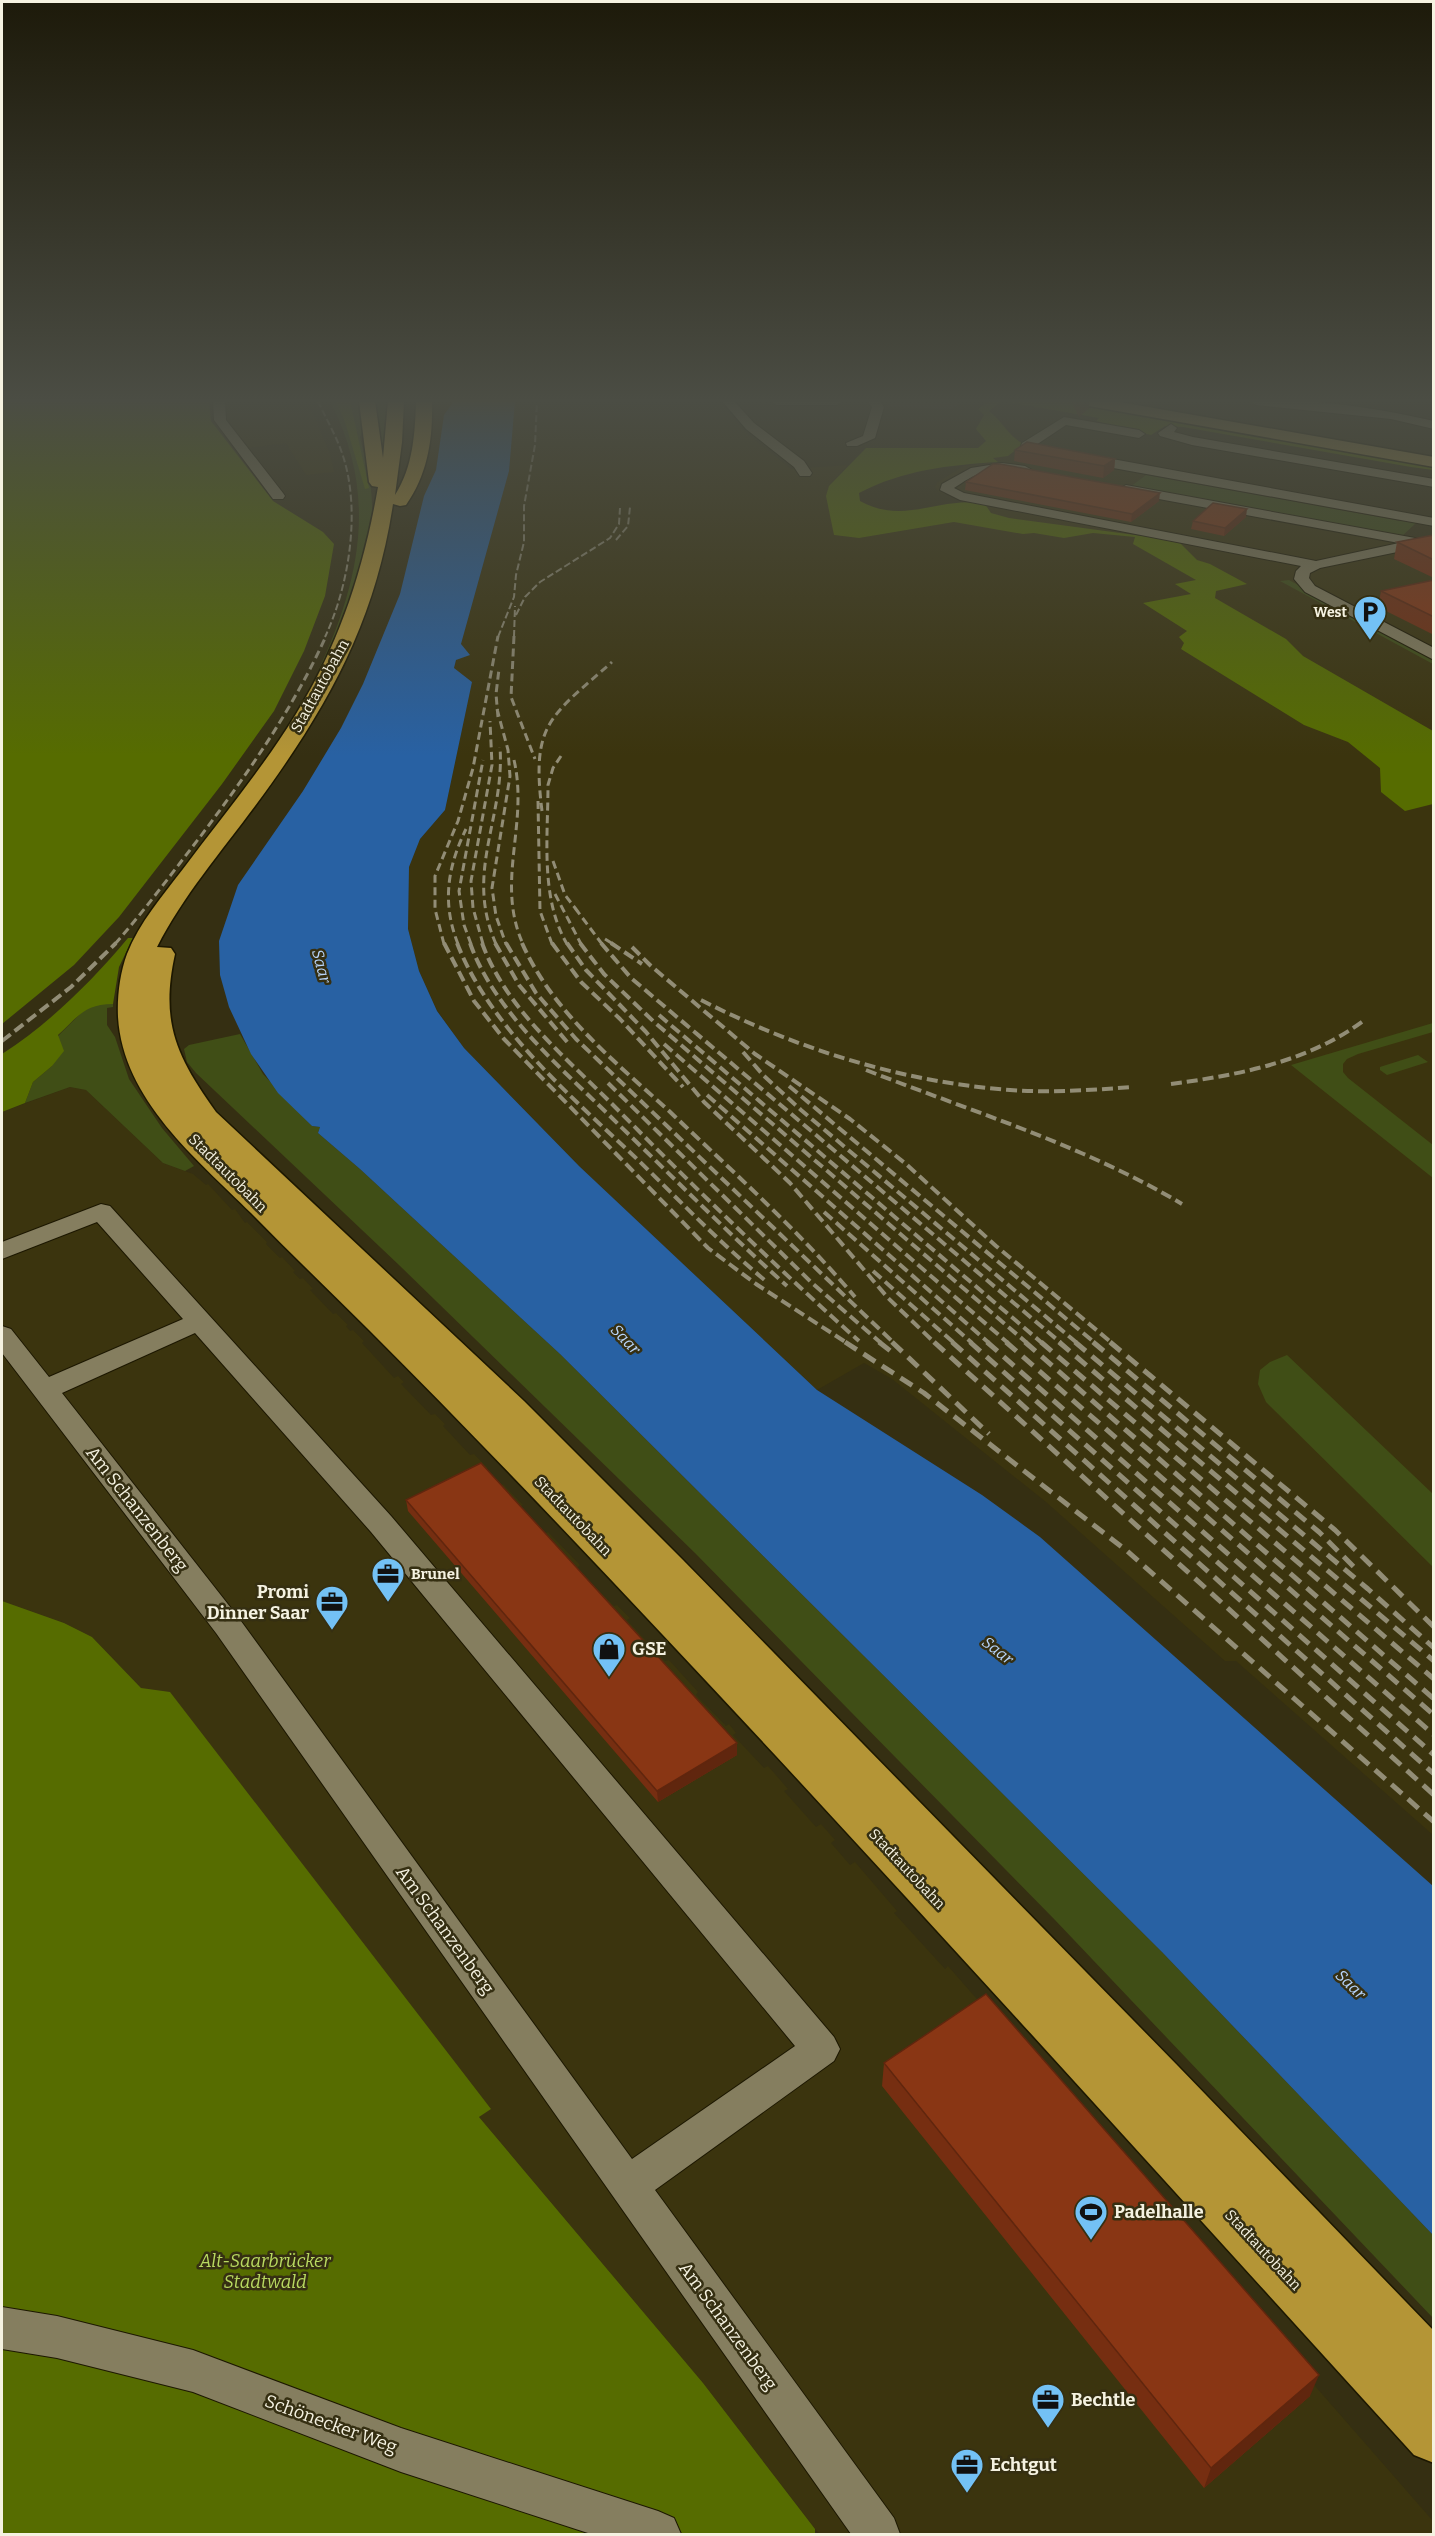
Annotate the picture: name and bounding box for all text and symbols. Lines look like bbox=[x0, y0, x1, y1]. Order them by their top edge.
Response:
parking icon: West bbox=[1352, 594, 1388, 641]
place label: West bbox=[1314, 604, 1347, 621]
street label: Stadtautobahn bbox=[287, 636, 353, 736]
water label: Saar bbox=[308, 947, 336, 987]
street label: Stadtautobahn bbox=[185, 1130, 271, 1216]
water label: Saar bbox=[607, 1320, 645, 1359]
street label: Am Schanzenberg bbox=[81, 1442, 193, 1576]
street label: Stadtautobahn bbox=[531, 1473, 616, 1560]
office icon: Brunel bbox=[370, 1556, 406, 1603]
place label: Brunel bbox=[411, 1565, 460, 1583]
place label: Promi Dinner Saar bbox=[207, 1581, 310, 1624]
office icon: Promi Dinner Saar bbox=[314, 1584, 350, 1631]
shop icon: GSE bbox=[591, 1631, 627, 1678]
water label: Saar bbox=[978, 1632, 1018, 1669]
place label: GSE bbox=[632, 1638, 666, 1660]
street label: Stadtautobahn bbox=[865, 1825, 949, 1913]
street label: Am Schanzenberg bbox=[391, 1862, 499, 1998]
water label: Saar bbox=[1332, 1966, 1371, 2004]
sports icon: Padelhalle bbox=[1073, 2194, 1109, 2241]
place label: Padelhalle bbox=[1114, 2201, 1204, 2223]
street label: Stadtautobahn bbox=[1221, 2206, 1305, 2294]
park label: Alt-Saarbrücker Stadtwald bbox=[199, 2250, 331, 2293]
street label: Am Schanzenberg bbox=[674, 2258, 782, 2394]
office icon: Bechtle bbox=[1030, 2382, 1066, 2429]
place label: Bechtle bbox=[1071, 2389, 1136, 2411]
street label: Schönecker Weg bbox=[262, 2390, 400, 2458]
office icon: Echtgut bbox=[949, 2447, 985, 2494]
place label: Echtgut bbox=[990, 2454, 1057, 2476]

